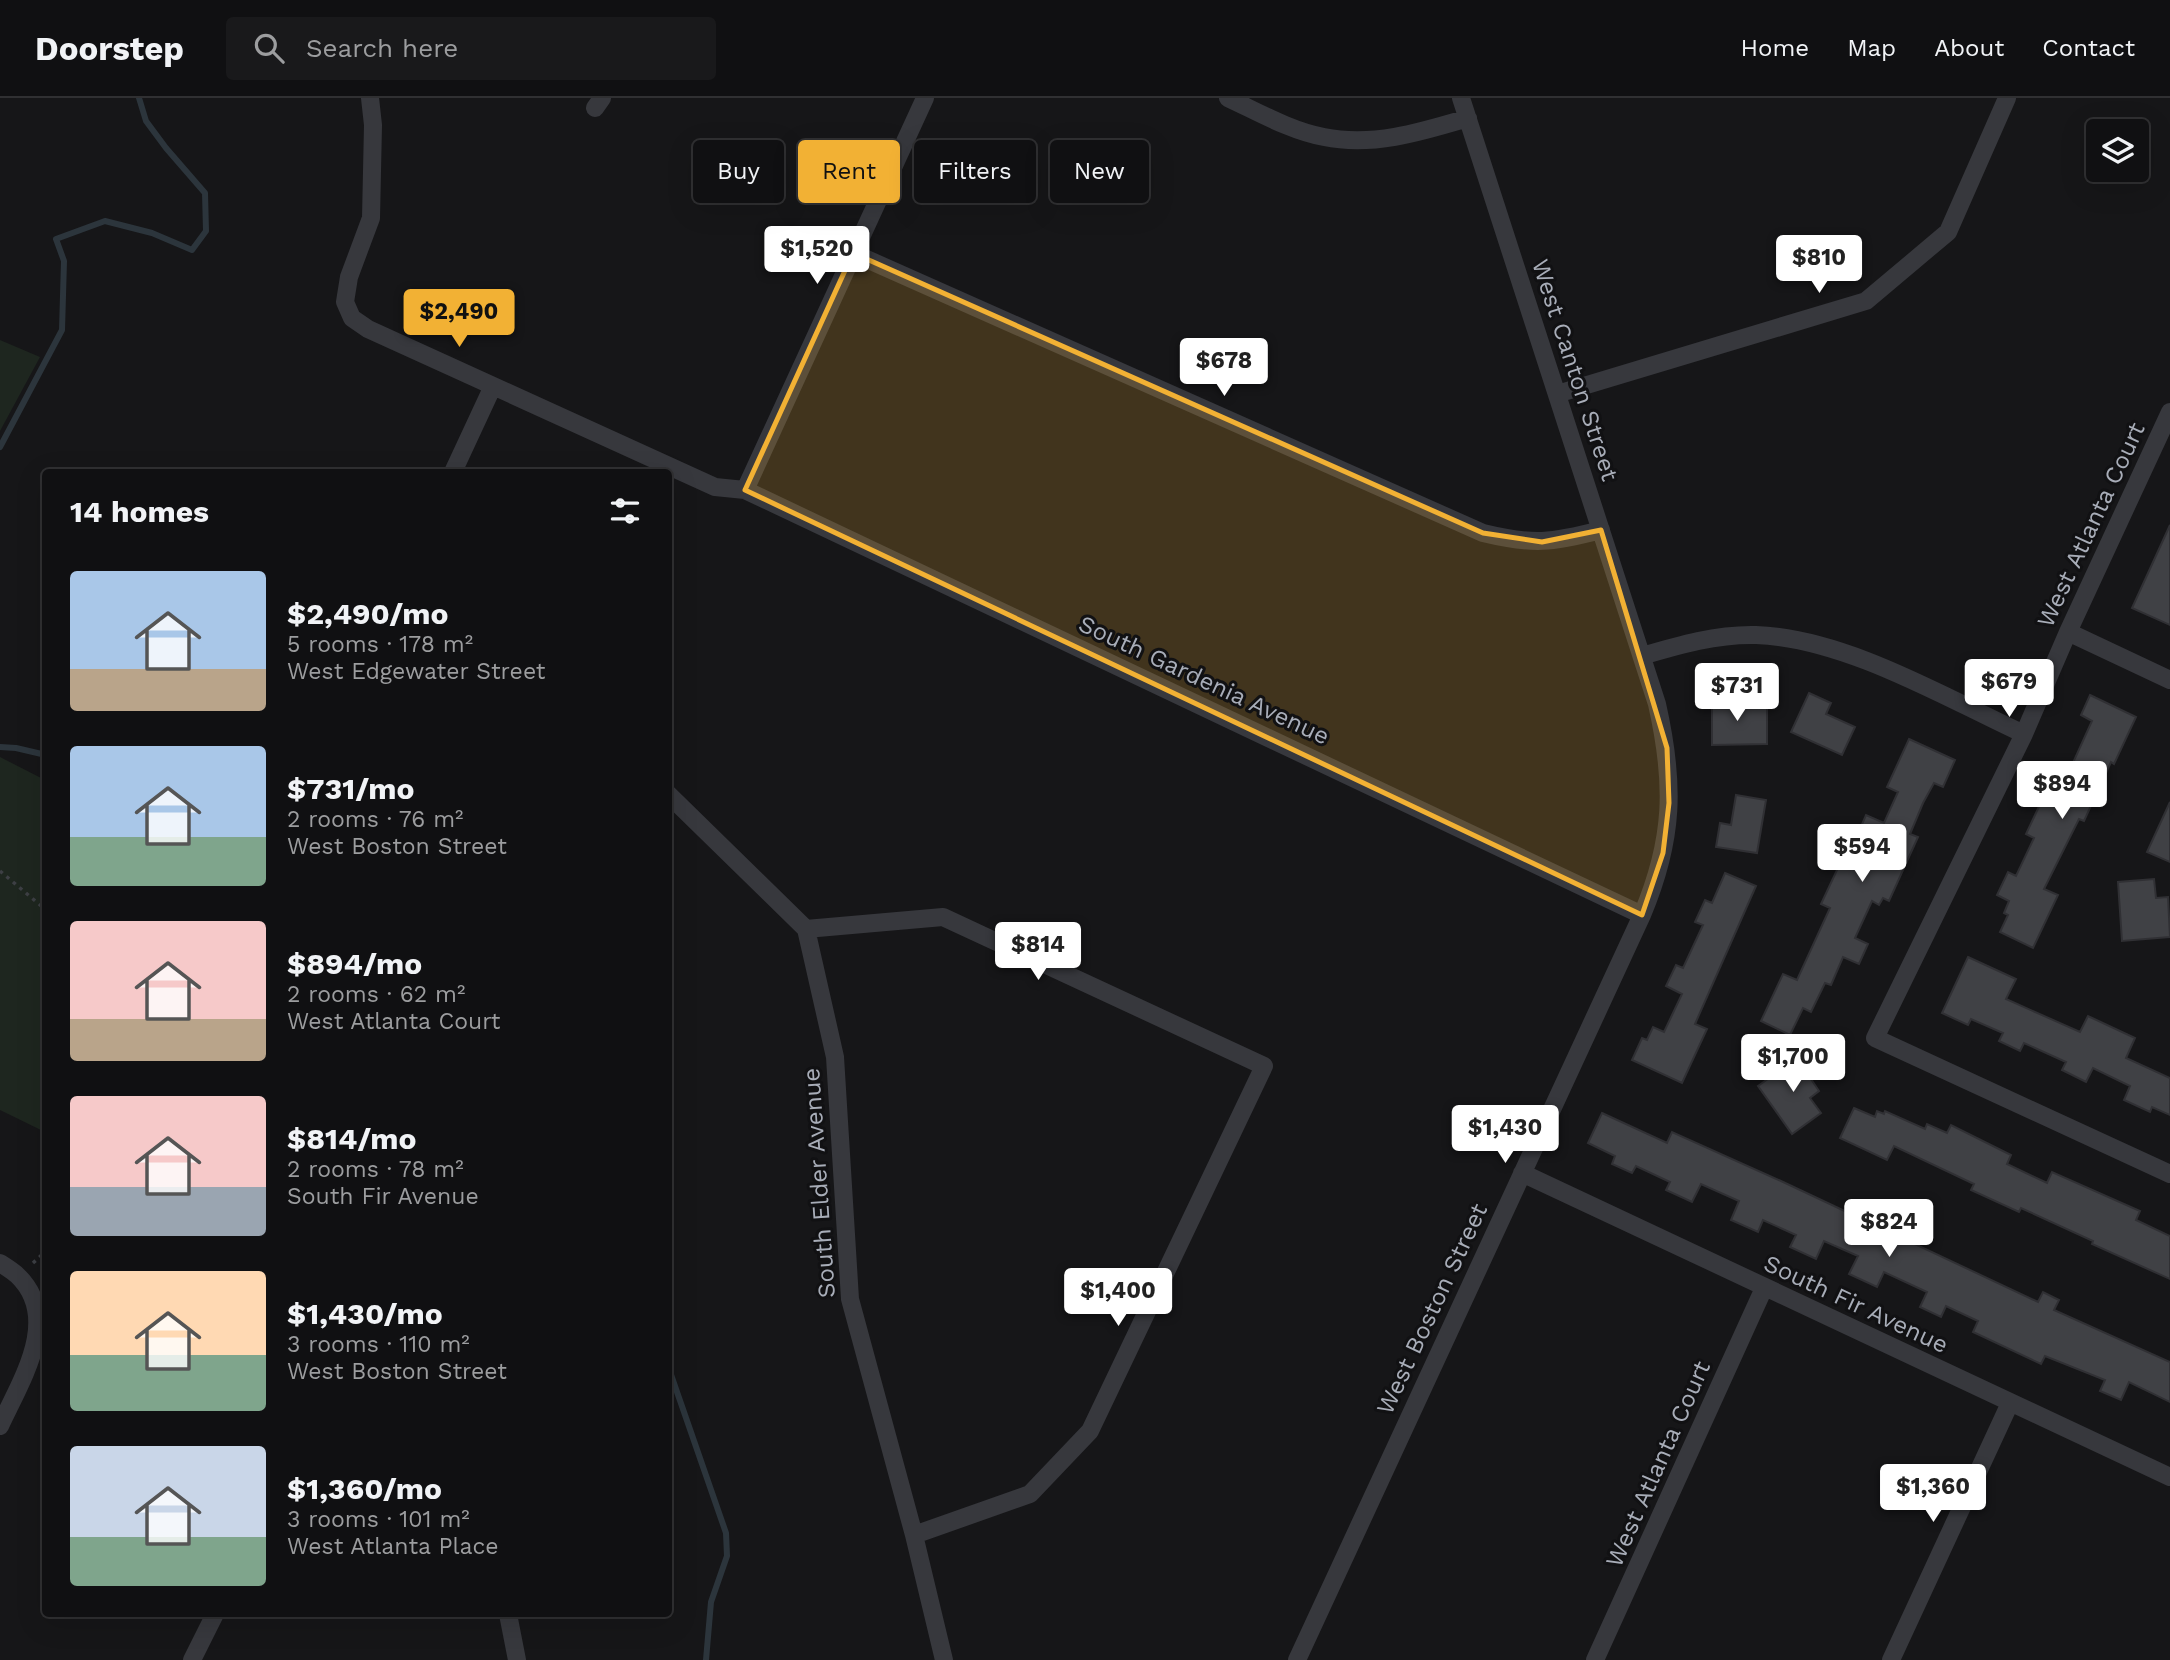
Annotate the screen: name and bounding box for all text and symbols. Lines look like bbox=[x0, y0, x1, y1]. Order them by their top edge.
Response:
search box bbox=[226, 17, 716, 80]
text: Doorstep bbox=[35, 29, 184, 68]
icon: search bbox=[250, 29, 288, 67]
text: Search here bbox=[306, 33, 458, 63]
text: Home bbox=[1741, 34, 1809, 62]
text: Map bbox=[1847, 34, 1896, 62]
text: About bbox=[1934, 34, 2004, 62]
text: Contact bbox=[2042, 34, 2135, 62]
map controls bbox=[2086, 119, 2149, 182]
button: layers bbox=[2086, 119, 2149, 182]
chip: Buy bbox=[693, 140, 784, 203]
chip: Rent bbox=[798, 140, 900, 203]
chip: Filters bbox=[914, 140, 1036, 203]
chip: New bbox=[1050, 140, 1149, 203]
pin: $1,520 bbox=[760, 226, 874, 286]
text: $1,520 bbox=[780, 235, 854, 262]
pin: $810 bbox=[1778, 236, 1860, 295]
text: $810 bbox=[1792, 244, 1846, 271]
street label: West Canton Street bbox=[1526, 256, 1624, 484]
pin: $2,490 bbox=[402, 289, 516, 349]
text: $2,490 bbox=[420, 298, 498, 325]
pin: $678 bbox=[1183, 338, 1265, 398]
text: $678 bbox=[1196, 347, 1252, 374]
street label: West Atlanta Court bbox=[2031, 418, 2151, 632]
icon: filters bbox=[606, 492, 644, 530]
text: 14 homes bbox=[70, 494, 209, 529]
text: $2,490/mo bbox=[287, 596, 448, 631]
icon: home bbox=[126, 599, 210, 683]
street label: South Gardenia Avenue bbox=[1074, 610, 1334, 750]
text: 5 rooms · 178 m² bbox=[287, 631, 473, 658]
text: West Edgewater Street bbox=[287, 658, 545, 685]
pin: $679 bbox=[1968, 660, 2050, 719]
pin: $731 bbox=[1696, 664, 1778, 723]
text: $679 bbox=[1981, 668, 2037, 695]
text: $731 bbox=[1711, 672, 1763, 699]
pin: $894 bbox=[2021, 762, 2103, 821]
text: $894 bbox=[2033, 770, 2091, 797]
text: $731/mo bbox=[287, 771, 414, 806]
icon: home bbox=[126, 774, 210, 858]
text: 2 rooms · 76 m² bbox=[287, 806, 463, 833]
pin: $594 bbox=[1821, 824, 1903, 884]
text: West Boston Street bbox=[287, 833, 507, 860]
text: $594 bbox=[1833, 833, 1891, 860]
pin: $814 bbox=[997, 922, 1079, 982]
text: $814 bbox=[1011, 931, 1065, 958]
text: $894/mo bbox=[287, 946, 422, 981]
icon: home bbox=[126, 949, 210, 1033]
text: 2 rooms · 62 m² bbox=[287, 981, 465, 1008]
text: West Atlanta Court bbox=[287, 1008, 501, 1035]
pin: $1,700 bbox=[1736, 1034, 1850, 1094]
text: $1,700 bbox=[1757, 1043, 1829, 1070]
street label: South Elder Avenue bbox=[797, 1067, 841, 1299]
pin: $1,430 bbox=[1448, 1105, 1562, 1165]
text: $1,430 bbox=[1468, 1114, 1542, 1141]
text: $814/mo bbox=[287, 1121, 417, 1156]
icon: home bbox=[126, 1124, 210, 1208]
text: 2 rooms · 78 m² bbox=[287, 1156, 464, 1183]
text: South Fir Avenue bbox=[287, 1183, 479, 1210]
street label: West Boston Street bbox=[1371, 1199, 1493, 1419]
pin: $824 bbox=[1848, 1200, 1930, 1259]
text: $824 bbox=[1860, 1208, 1918, 1235]
street label: South Fir Avenue bbox=[1759, 1249, 1953, 1359]
pin: $1,400 bbox=[1061, 1268, 1175, 1328]
text: $1,400 bbox=[1080, 1277, 1156, 1304]
text: $1,430/mo bbox=[287, 1296, 443, 1331]
icon: home bbox=[126, 1299, 210, 1383]
text: 3 rooms · 110 m² bbox=[287, 1331, 470, 1358]
street label: West Atlanta Court bbox=[1600, 1357, 1716, 1571]
text: West Boston Street bbox=[287, 1358, 507, 1385]
pin: $1,360 bbox=[1876, 1464, 1990, 1524]
text: $1,360/mo bbox=[287, 1471, 442, 1506]
text: $1,360 bbox=[1896, 1473, 1970, 1500]
icon: home bbox=[126, 1474, 210, 1558]
text: 3 rooms · 101 m² bbox=[287, 1506, 470, 1533]
text: West Atlanta Place bbox=[287, 1533, 499, 1560]

